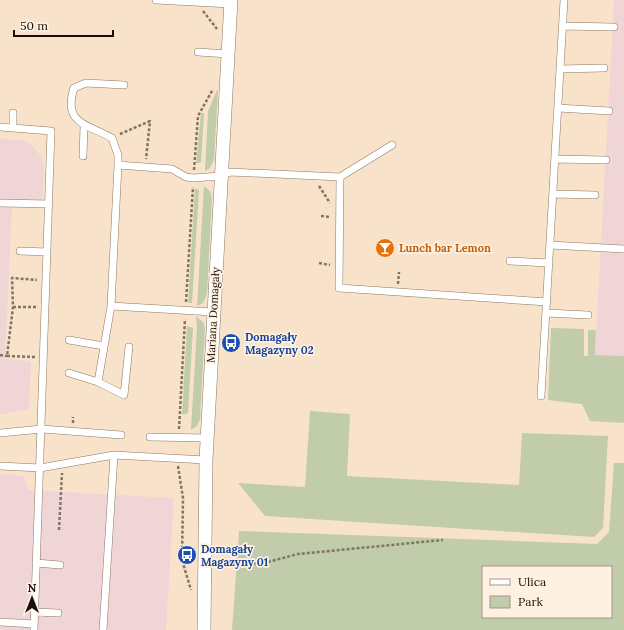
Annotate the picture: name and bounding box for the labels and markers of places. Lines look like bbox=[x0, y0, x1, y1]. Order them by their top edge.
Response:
bar icon: Lunch bar Lemon bbox=[374, 237, 396, 259]
place label: Lunch bar Lemon bbox=[399, 241, 491, 255]
place label: Domagały Magazyny 02 bbox=[245, 330, 314, 357]
bus stop icon: Domagały Magazyny 02 bbox=[220, 332, 242, 354]
place label: Domagały Magazyny 01 bbox=[201, 542, 269, 569]
bus stop icon: Domagały Magazyny 01 bbox=[176, 544, 198, 566]

